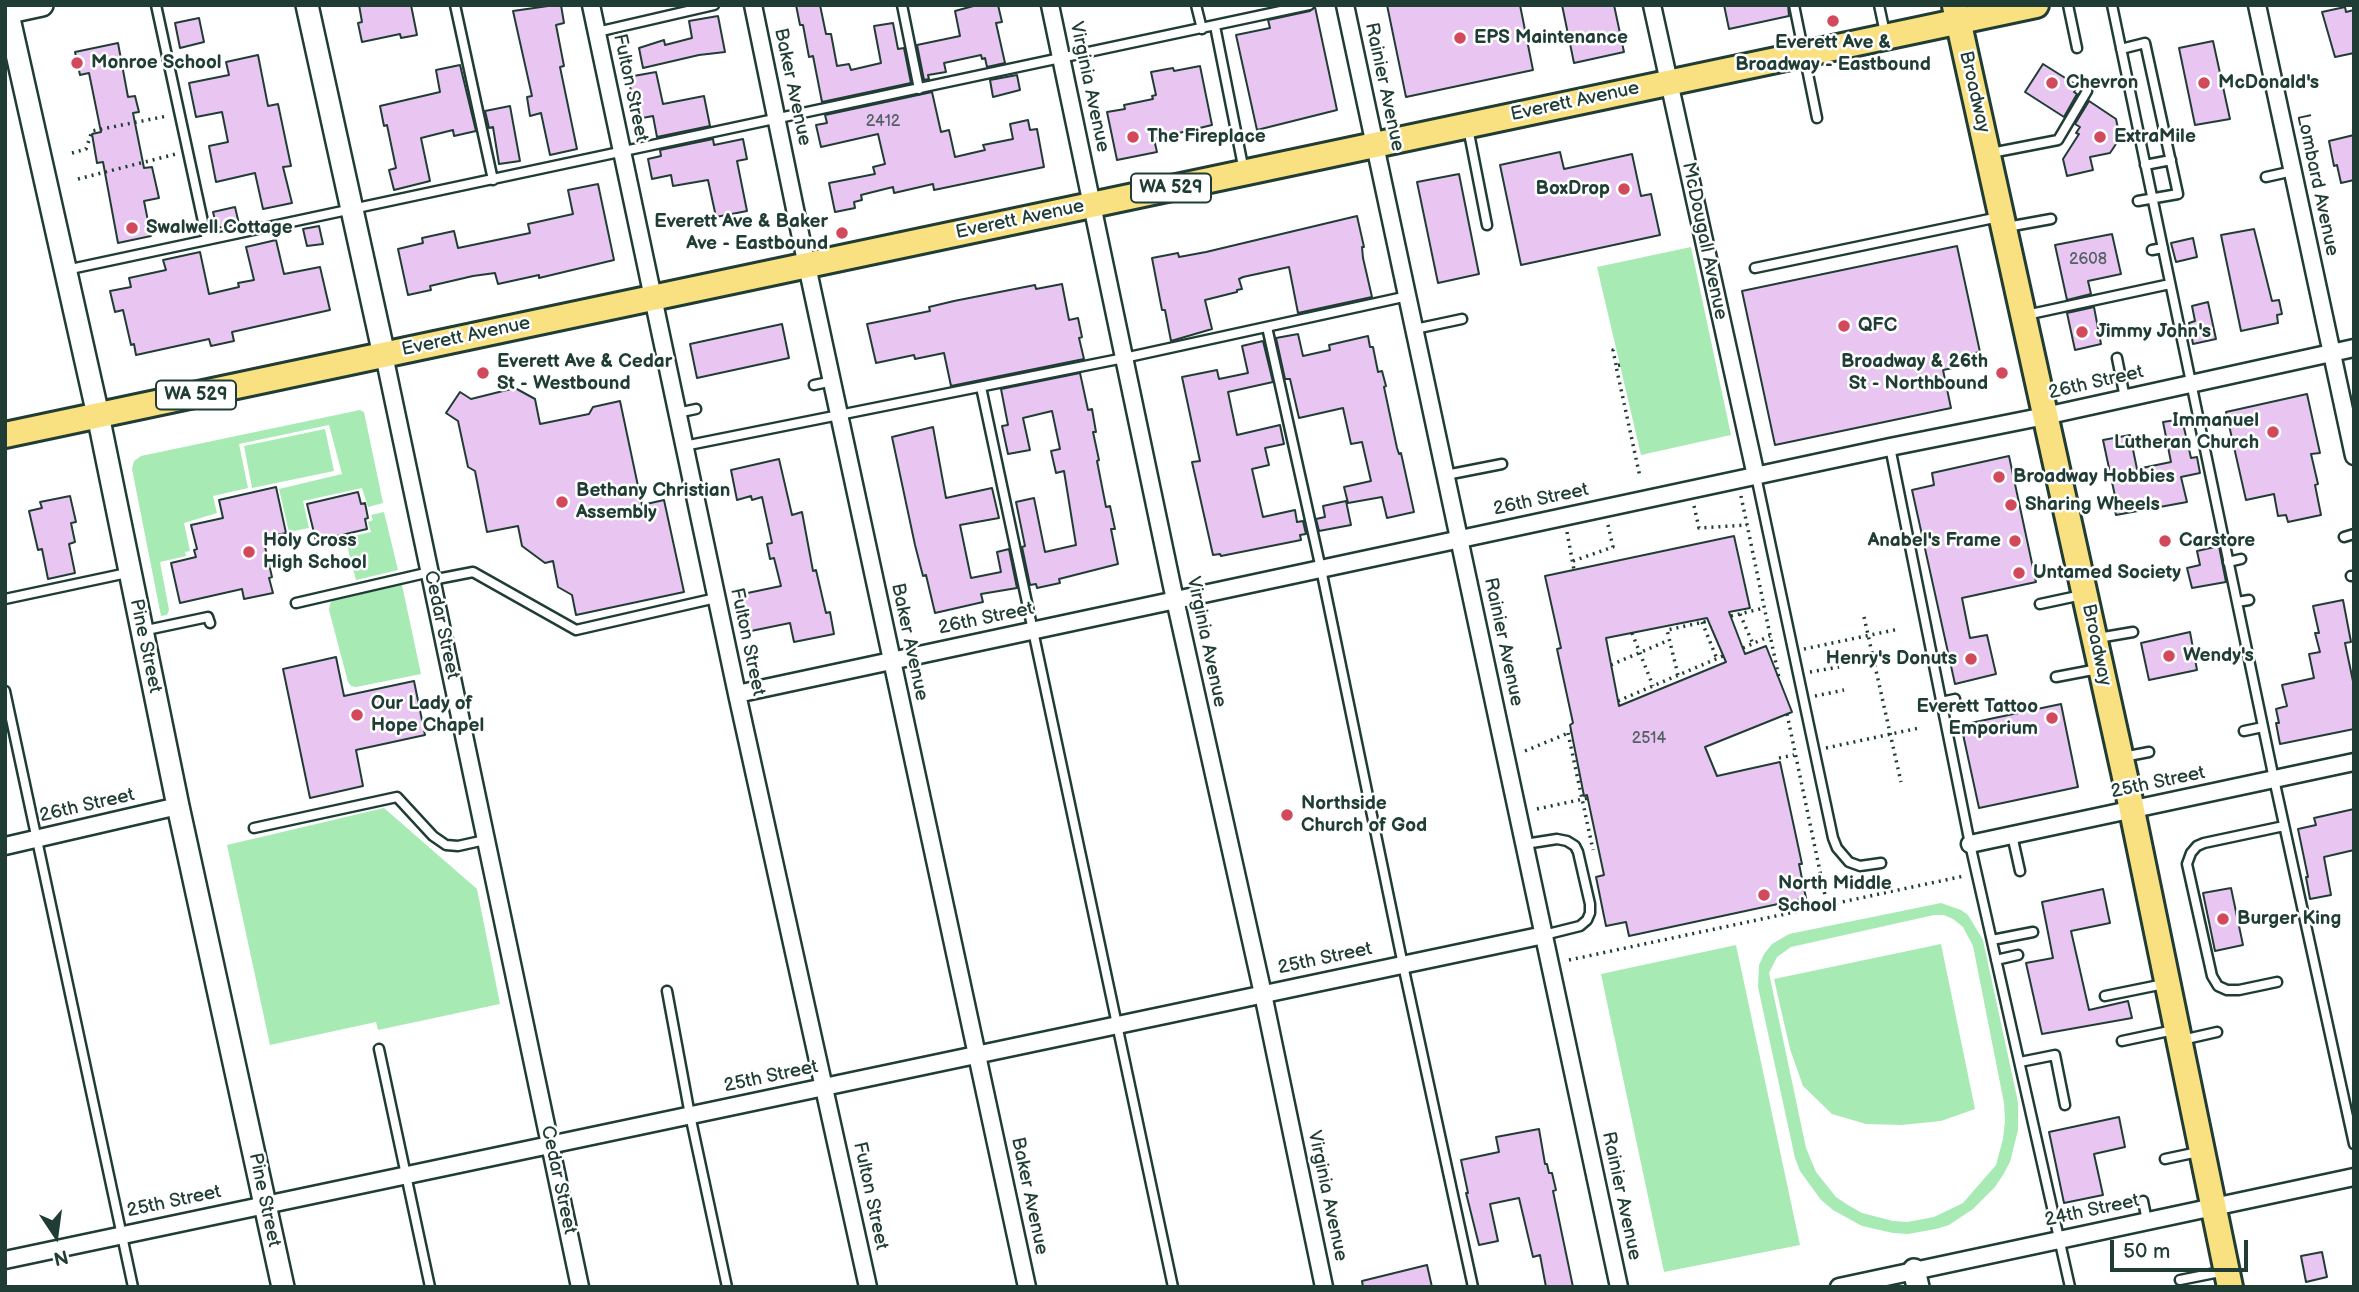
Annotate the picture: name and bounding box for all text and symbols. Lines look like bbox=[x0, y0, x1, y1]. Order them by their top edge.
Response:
marker: Everett Ave & Broadway - Eastbound bbox=[1825, 13, 1841, 29]
street label: Virginia Avenue bbox=[1064, 20, 1114, 154]
street label: Rainier Avenue bbox=[1359, 21, 1409, 153]
street label: Baker Avenue bbox=[768, 26, 816, 148]
place label: EPS Maintenance bbox=[1474, 27, 1628, 49]
marker: EPS Maintenance bbox=[1452, 30, 1468, 46]
street label: Fulton Street bbox=[607, 32, 653, 144]
place label: Everett Ave & Broadway - Eastbound bbox=[1735, 32, 1931, 76]
street label: Broadway bbox=[1954, 49, 1994, 135]
place label: Monroe School bbox=[91, 52, 222, 74]
marker: Monroe School bbox=[69, 55, 85, 71]
place label: Chevron bbox=[2066, 72, 2138, 94]
place label: McDonald's bbox=[2218, 72, 2319, 94]
marker: Chevron bbox=[2044, 75, 2060, 91]
marker: McDonald's bbox=[2196, 75, 2212, 91]
street label: Everett Avenue bbox=[1509, 77, 1641, 127]
house number: 2412 bbox=[866, 112, 900, 132]
street label: Lombard Avenue bbox=[2291, 112, 2343, 258]
place label: The Fireplace bbox=[1147, 126, 1266, 148]
place label: ExtraMile bbox=[2114, 126, 2196, 148]
marker: The Fireplace bbox=[1125, 129, 1141, 145]
marker: ExtraMile bbox=[2092, 129, 2108, 145]
street label: McDougall Avenue bbox=[1676, 160, 1732, 322]
road number: WA 529 bbox=[1131, 174, 1211, 202]
place label: BoxDrop bbox=[1536, 178, 1610, 200]
marker: BoxDrop bbox=[1616, 181, 1632, 197]
street label: Everett Avenue bbox=[954, 195, 1086, 245]
place label: Everett Ave & Baker Ave - Eastbound bbox=[654, 211, 828, 255]
place label: Swalwell Cottage bbox=[146, 217, 293, 239]
marker: Swalwell Cottage bbox=[124, 220, 140, 236]
marker: Everett Ave & Baker Ave - Eastbound bbox=[834, 225, 850, 241]
house number: 2608 bbox=[2069, 250, 2107, 270]
street label: Everett Avenue bbox=[400, 312, 532, 362]
place label: QFC bbox=[1858, 315, 1897, 337]
marker: QFC bbox=[1836, 318, 1852, 334]
place label: Jimmy John's bbox=[2096, 321, 2211, 343]
marker: Jimmy John's bbox=[2074, 324, 2090, 340]
place label: Everett Ave & Cedar St - Westbound bbox=[497, 351, 672, 395]
place label: Broadway & 26th St - Northbound bbox=[1841, 351, 1988, 395]
street label: 26th Street bbox=[2046, 361, 2146, 405]
marker: Everett Ave & Cedar St - Westbound bbox=[475, 365, 491, 381]
marker: Broadway & 26th St - Northbound bbox=[1994, 365, 2010, 381]
road number: WA 529 bbox=[156, 380, 236, 410]
place label: Immanuel Lutheran Church bbox=[2114, 410, 2259, 454]
marker: Immanuel Lutheran Church bbox=[2265, 424, 2281, 440]
place label: Broadway Hobbies bbox=[2013, 466, 2175, 488]
marker: Broadway Hobbies bbox=[1991, 469, 2007, 485]
street label: 26th Street bbox=[1491, 479, 1591, 521]
place label: Bethany Christian Assembly bbox=[576, 480, 730, 524]
marker: Bethany Christian Assembly bbox=[554, 494, 570, 510]
place label: Sharing Wheels bbox=[2025, 494, 2160, 516]
marker: Sharing Wheels bbox=[2003, 497, 2019, 513]
place label: Holy Cross High School bbox=[263, 530, 367, 574]
place label: Anabel's Frame bbox=[1868, 530, 2001, 552]
place label: Carstore bbox=[2179, 530, 2255, 552]
marker: Anabel's Frame bbox=[2007, 533, 2023, 549]
marker: Carstore bbox=[2157, 533, 2173, 549]
marker: Holy Cross High School bbox=[241, 544, 257, 560]
place label: Untamed Society bbox=[2033, 562, 2181, 584]
marker: Untamed Society bbox=[2011, 565, 2027, 581]
street label: Cedar Street bbox=[418, 569, 464, 681]
street label: Virginia Avenue bbox=[1181, 575, 1231, 709]
street label: Rainier Avenue bbox=[1478, 576, 1528, 708]
street label: Baker Avenue bbox=[885, 581, 933, 703]
street label: Fulton Street bbox=[724, 586, 770, 698]
street label: Pine Street bbox=[124, 597, 166, 695]
street label: 26th Street bbox=[936, 598, 1036, 640]
street label: Broadway bbox=[2076, 602, 2116, 688]
place label: Wendy's bbox=[2183, 645, 2254, 667]
place label: Henry's Donuts bbox=[1826, 648, 1957, 670]
marker: Wendy's bbox=[2161, 648, 2177, 664]
marker: Henry's Donuts bbox=[1963, 651, 1979, 667]
place label: Our Lady of Hope Chapel bbox=[371, 693, 484, 737]
place label: Everett Tattoo Emporium bbox=[1916, 696, 2038, 740]
marker: Our Lady of Hope Chapel bbox=[349, 707, 365, 723]
marker: Everett Tattoo Emporium bbox=[2044, 710, 2060, 726]
house number: 2514 bbox=[1632, 729, 1666, 749]
street label: 25th Street bbox=[2109, 762, 2207, 804]
street label: 26th Street bbox=[37, 784, 137, 828]
place label: Northside Church of God bbox=[1301, 793, 1427, 837]
marker: Northside Church of God bbox=[1279, 807, 1295, 823]
place label: North Middle School bbox=[1778, 873, 1892, 917]
marker: North Middle School bbox=[1756, 887, 1772, 903]
place label: Burger King bbox=[2237, 908, 2341, 930]
marker: Burger King bbox=[2215, 911, 2231, 927]
street label: 25th Street bbox=[1276, 938, 1374, 980]
street label: 25th Street bbox=[722, 1056, 820, 1098]
street label: Cedar Street bbox=[535, 1124, 581, 1236]
street label: Virginia Avenue bbox=[1302, 1129, 1352, 1263]
street label: Rainier Avenue bbox=[1596, 1130, 1646, 1262]
street label: Baker Avenue bbox=[1005, 1135, 1053, 1257]
street label: Fulton Street bbox=[847, 1140, 893, 1252]
street label: Pine Street bbox=[243, 1151, 285, 1249]
street label: 25th Street bbox=[125, 1181, 223, 1223]
street label: 24th Street bbox=[2043, 1190, 2141, 1232]
north arrow bbox=[21, 1201, 91, 1271]
scale bar bbox=[2114, 1226, 2252, 1270]
text: 50 m bbox=[2123, 1239, 2170, 1264]
text: N bbox=[51, 1244, 70, 1270]

